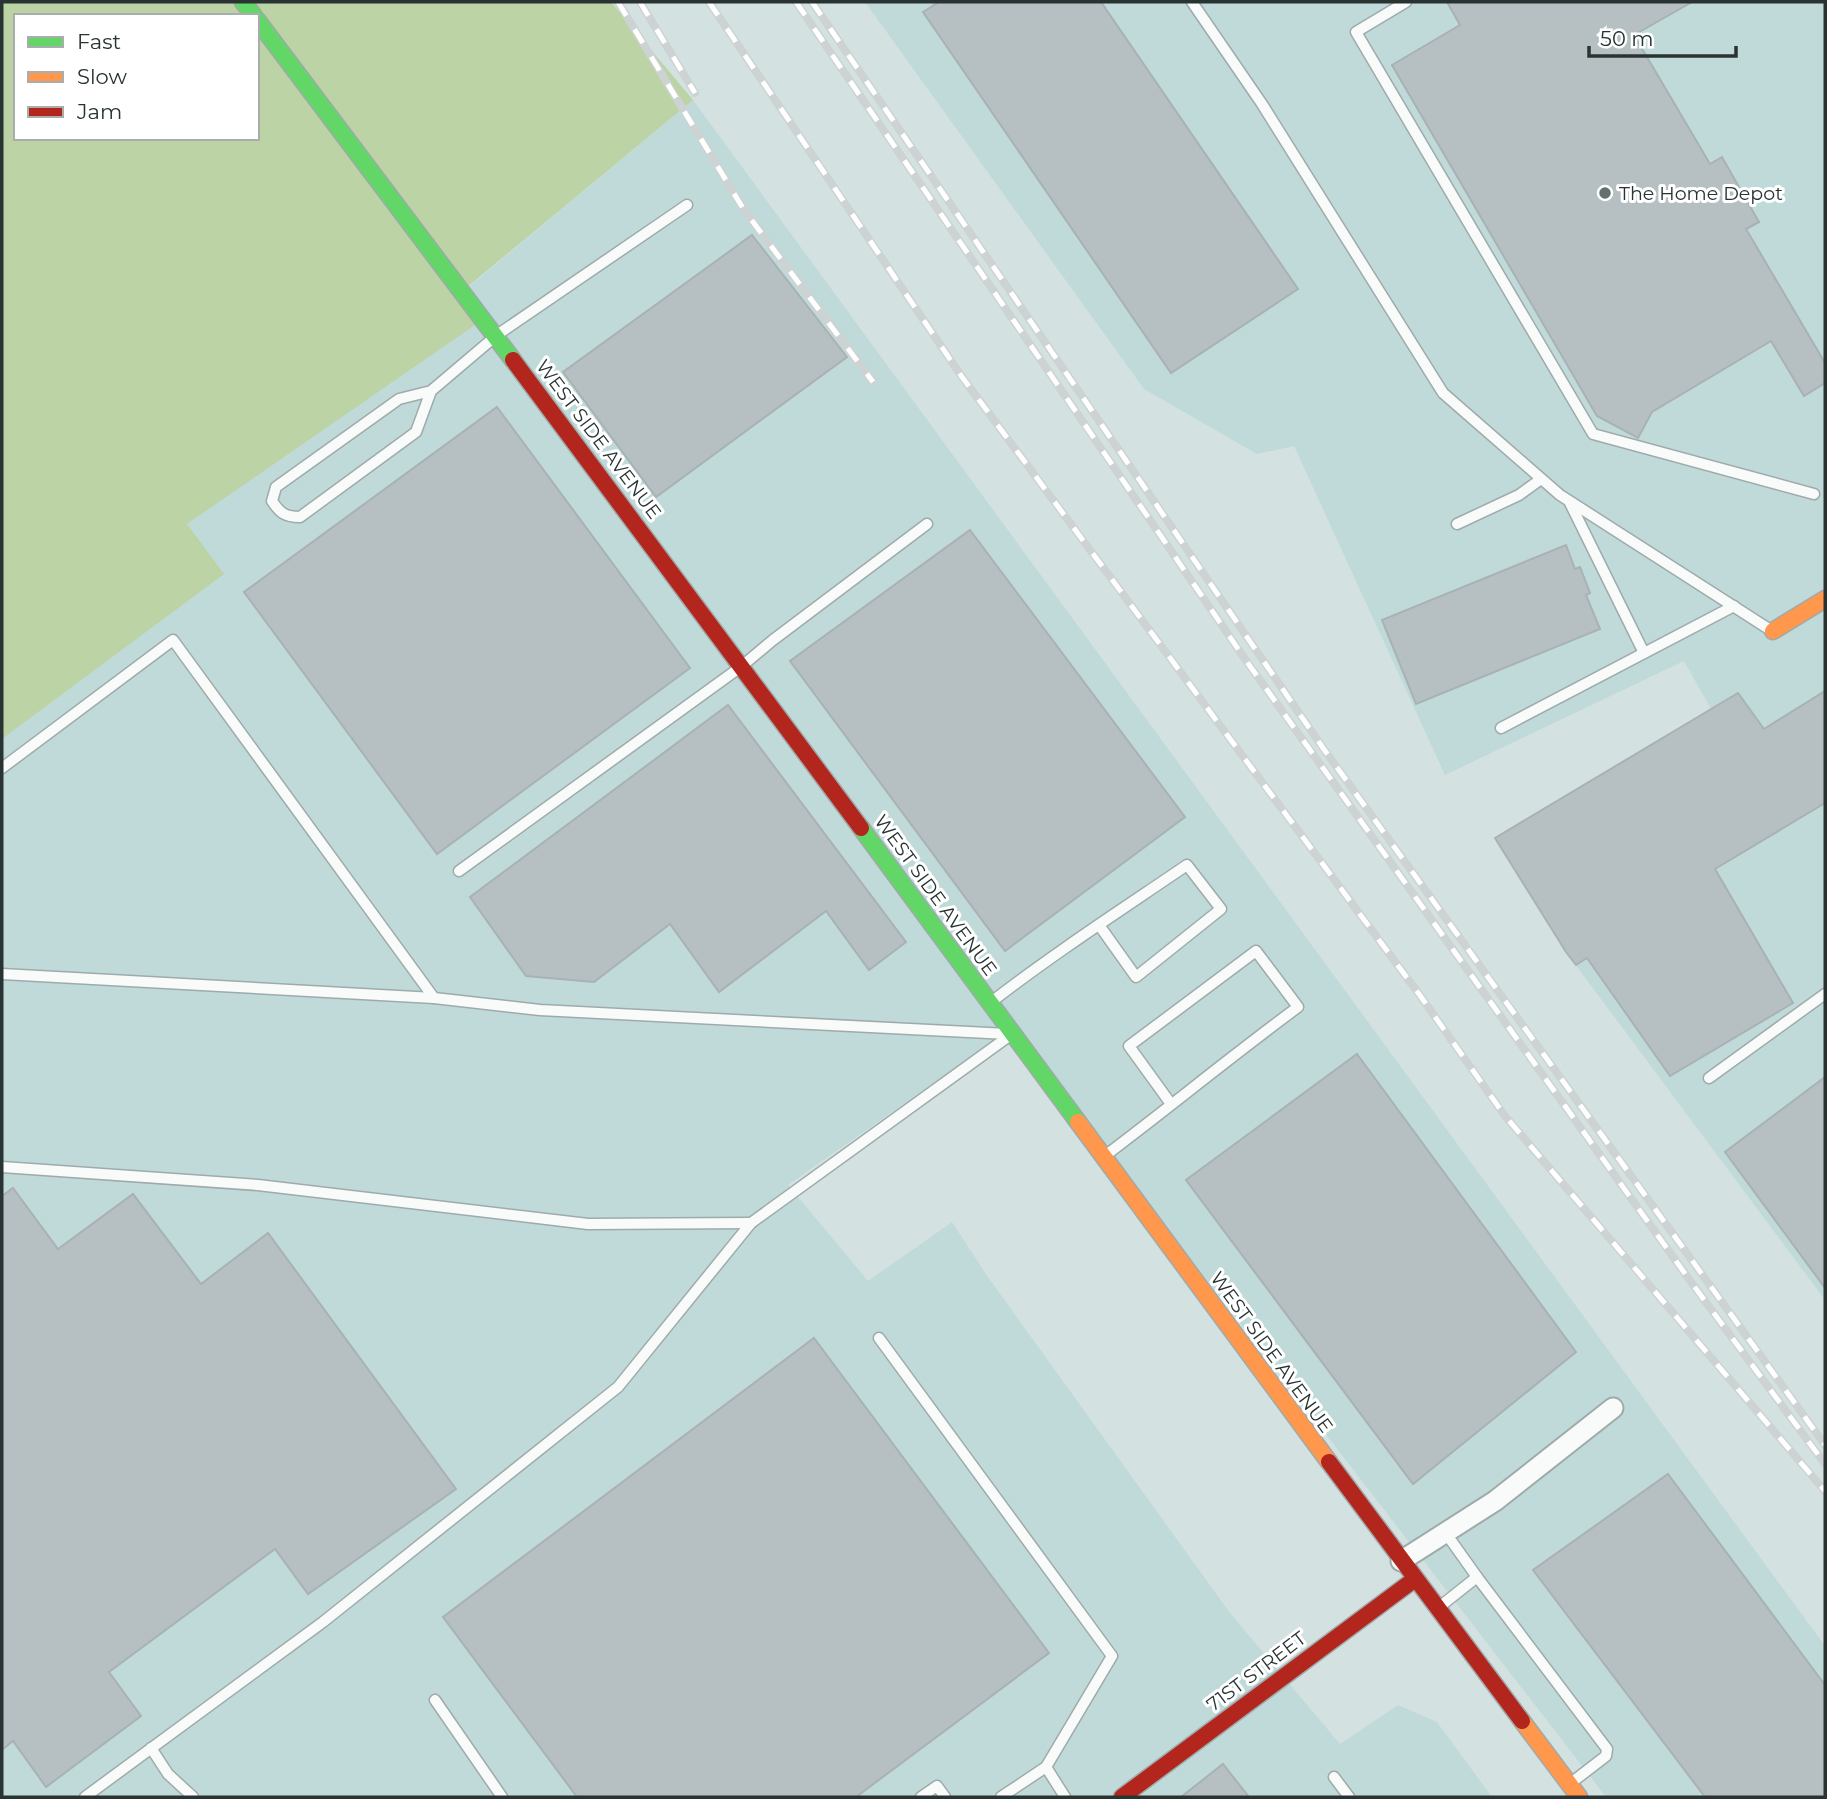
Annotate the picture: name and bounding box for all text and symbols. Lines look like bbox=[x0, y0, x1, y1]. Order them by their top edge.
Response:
legend bbox=[14, 14, 259, 140]
scale bar bbox=[1589, 14, 1736, 58]
text: 50 m bbox=[1600, 26, 1654, 51]
text: Fast bbox=[77, 29, 121, 54]
text: Slow bbox=[77, 64, 127, 89]
text: Jam bbox=[76, 99, 122, 124]
place label: The Home Depot bbox=[1619, 182, 1783, 205]
marker: The Home Depot bbox=[1597, 185, 1613, 201]
street label: WEST SIDE AVENUE bbox=[531, 355, 666, 524]
street label: WEST SIDE AVENUE bbox=[869, 810, 1002, 980]
street label: WEST SIDE AVENUE bbox=[1205, 1267, 1338, 1437]
street label: 71ST STREET bbox=[1202, 1627, 1310, 1716]

